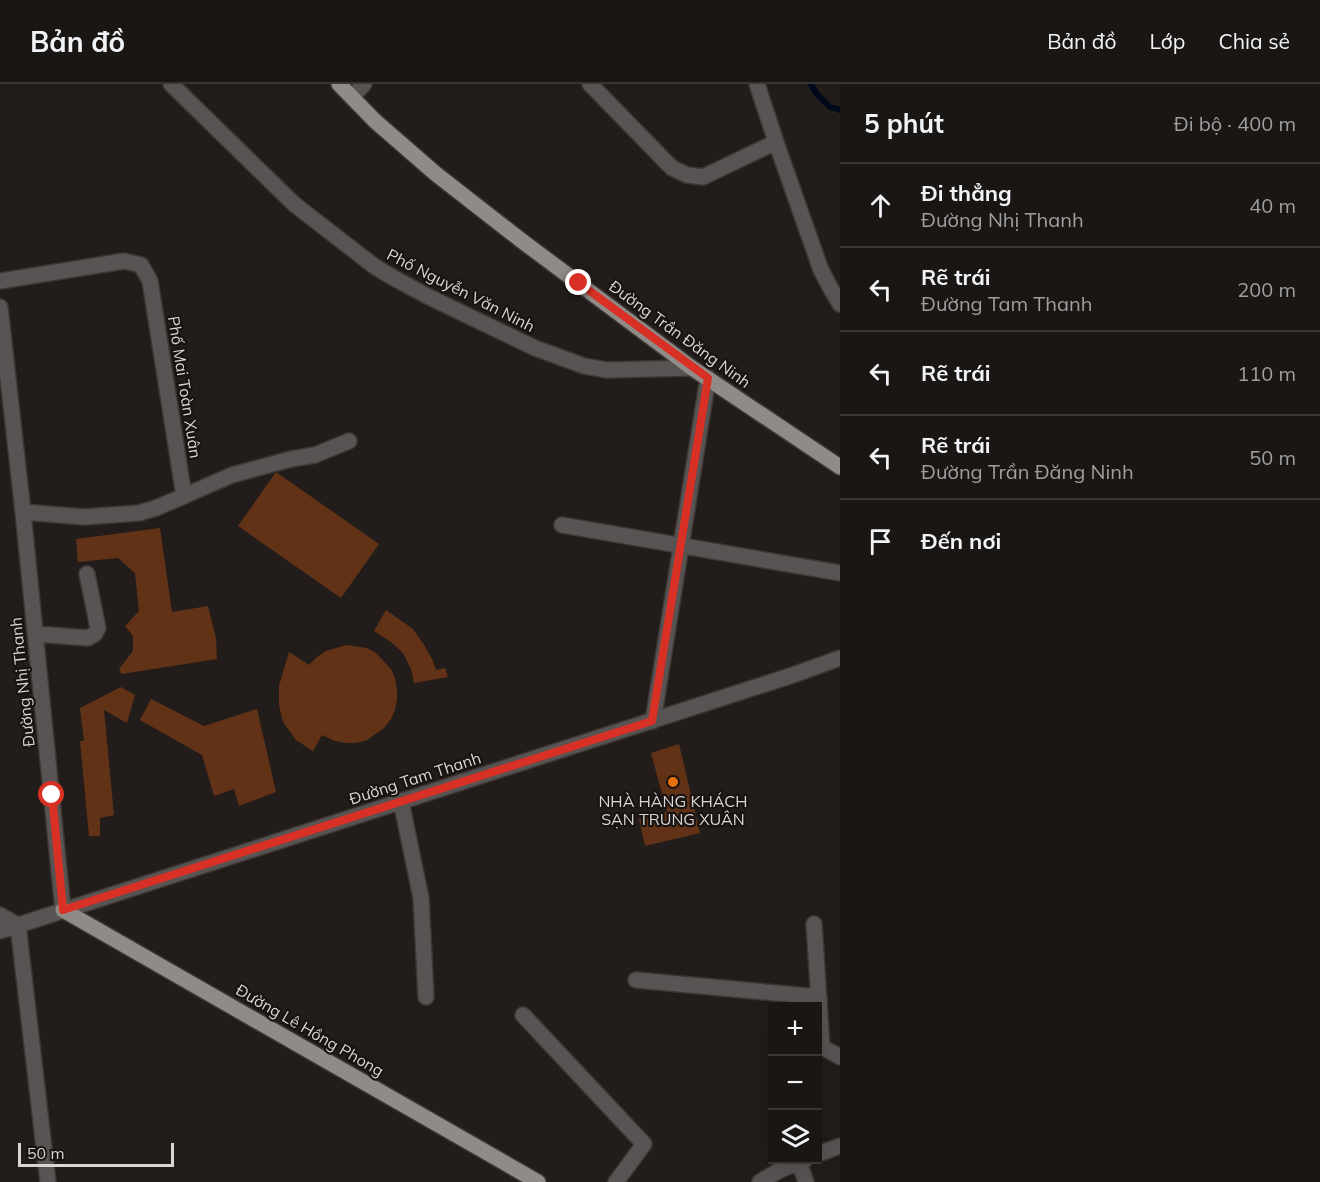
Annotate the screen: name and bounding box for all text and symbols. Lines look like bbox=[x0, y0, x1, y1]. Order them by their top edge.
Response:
text: Bản đồ bbox=[30, 24, 125, 59]
text: Bản đồ bbox=[1047, 28, 1116, 54]
text: Lớp bbox=[1149, 28, 1185, 54]
text: Chia sẻ bbox=[1218, 28, 1290, 54]
text: 5 phút bbox=[864, 107, 944, 140]
text: Đi bộ · 400 m bbox=[1174, 111, 1296, 136]
text: Đi thẳng bbox=[921, 179, 1012, 207]
icon: ahead bbox=[864, 189, 897, 222]
text: 40 m bbox=[1249, 193, 1296, 218]
text: Đường Nhị Thanh bbox=[921, 207, 1084, 232]
street label: Phố Nguyễn Văn Ninh bbox=[384, 244, 538, 336]
text: Rẽ trái bbox=[921, 263, 991, 291]
route end bbox=[565, 269, 591, 295]
icon: left bbox=[864, 273, 897, 306]
street label: Đường Trần Đăng Ninh bbox=[605, 276, 755, 392]
text: 200 m bbox=[1237, 277, 1296, 302]
text: Đường Tam Thanh bbox=[921, 291, 1092, 316]
street label: Phố Mai Toàn Xuân bbox=[164, 314, 206, 460]
icon: left bbox=[864, 357, 897, 390]
text: Rẽ trái bbox=[921, 359, 991, 387]
text: 110 m bbox=[1237, 361, 1296, 386]
text: Rẽ trái bbox=[921, 431, 991, 459]
icon: left bbox=[864, 441, 897, 474]
text: 50 m bbox=[1249, 445, 1296, 470]
text: Đường Trần Đăng Ninh bbox=[921, 459, 1134, 484]
icon: arrive bbox=[864, 525, 897, 558]
text: Đến nơi bbox=[921, 527, 1001, 555]
street label: Đường Nhị Thanh bbox=[5, 616, 39, 748]
street label: Đường Tam Thanh bbox=[347, 747, 483, 809]
marker: NHÀ HÀNG KHÁCH SẠN TRUNG XUÂN bbox=[666, 775, 680, 789]
route start bbox=[38, 781, 64, 807]
place label: NHÀ HÀNG KHÁCH SẠN TRUNG XUÂN bbox=[598, 791, 748, 829]
street label: Đường Lê Hồng Phong bbox=[232, 979, 388, 1081]
map controls bbox=[768, 1002, 822, 1164]
button: + bbox=[768, 1002, 822, 1056]
button: − bbox=[768, 1056, 822, 1110]
button: layers bbox=[768, 1110, 822, 1164]
scale bar bbox=[18, 1140, 174, 1168]
text: 50 m bbox=[27, 1143, 64, 1163]

